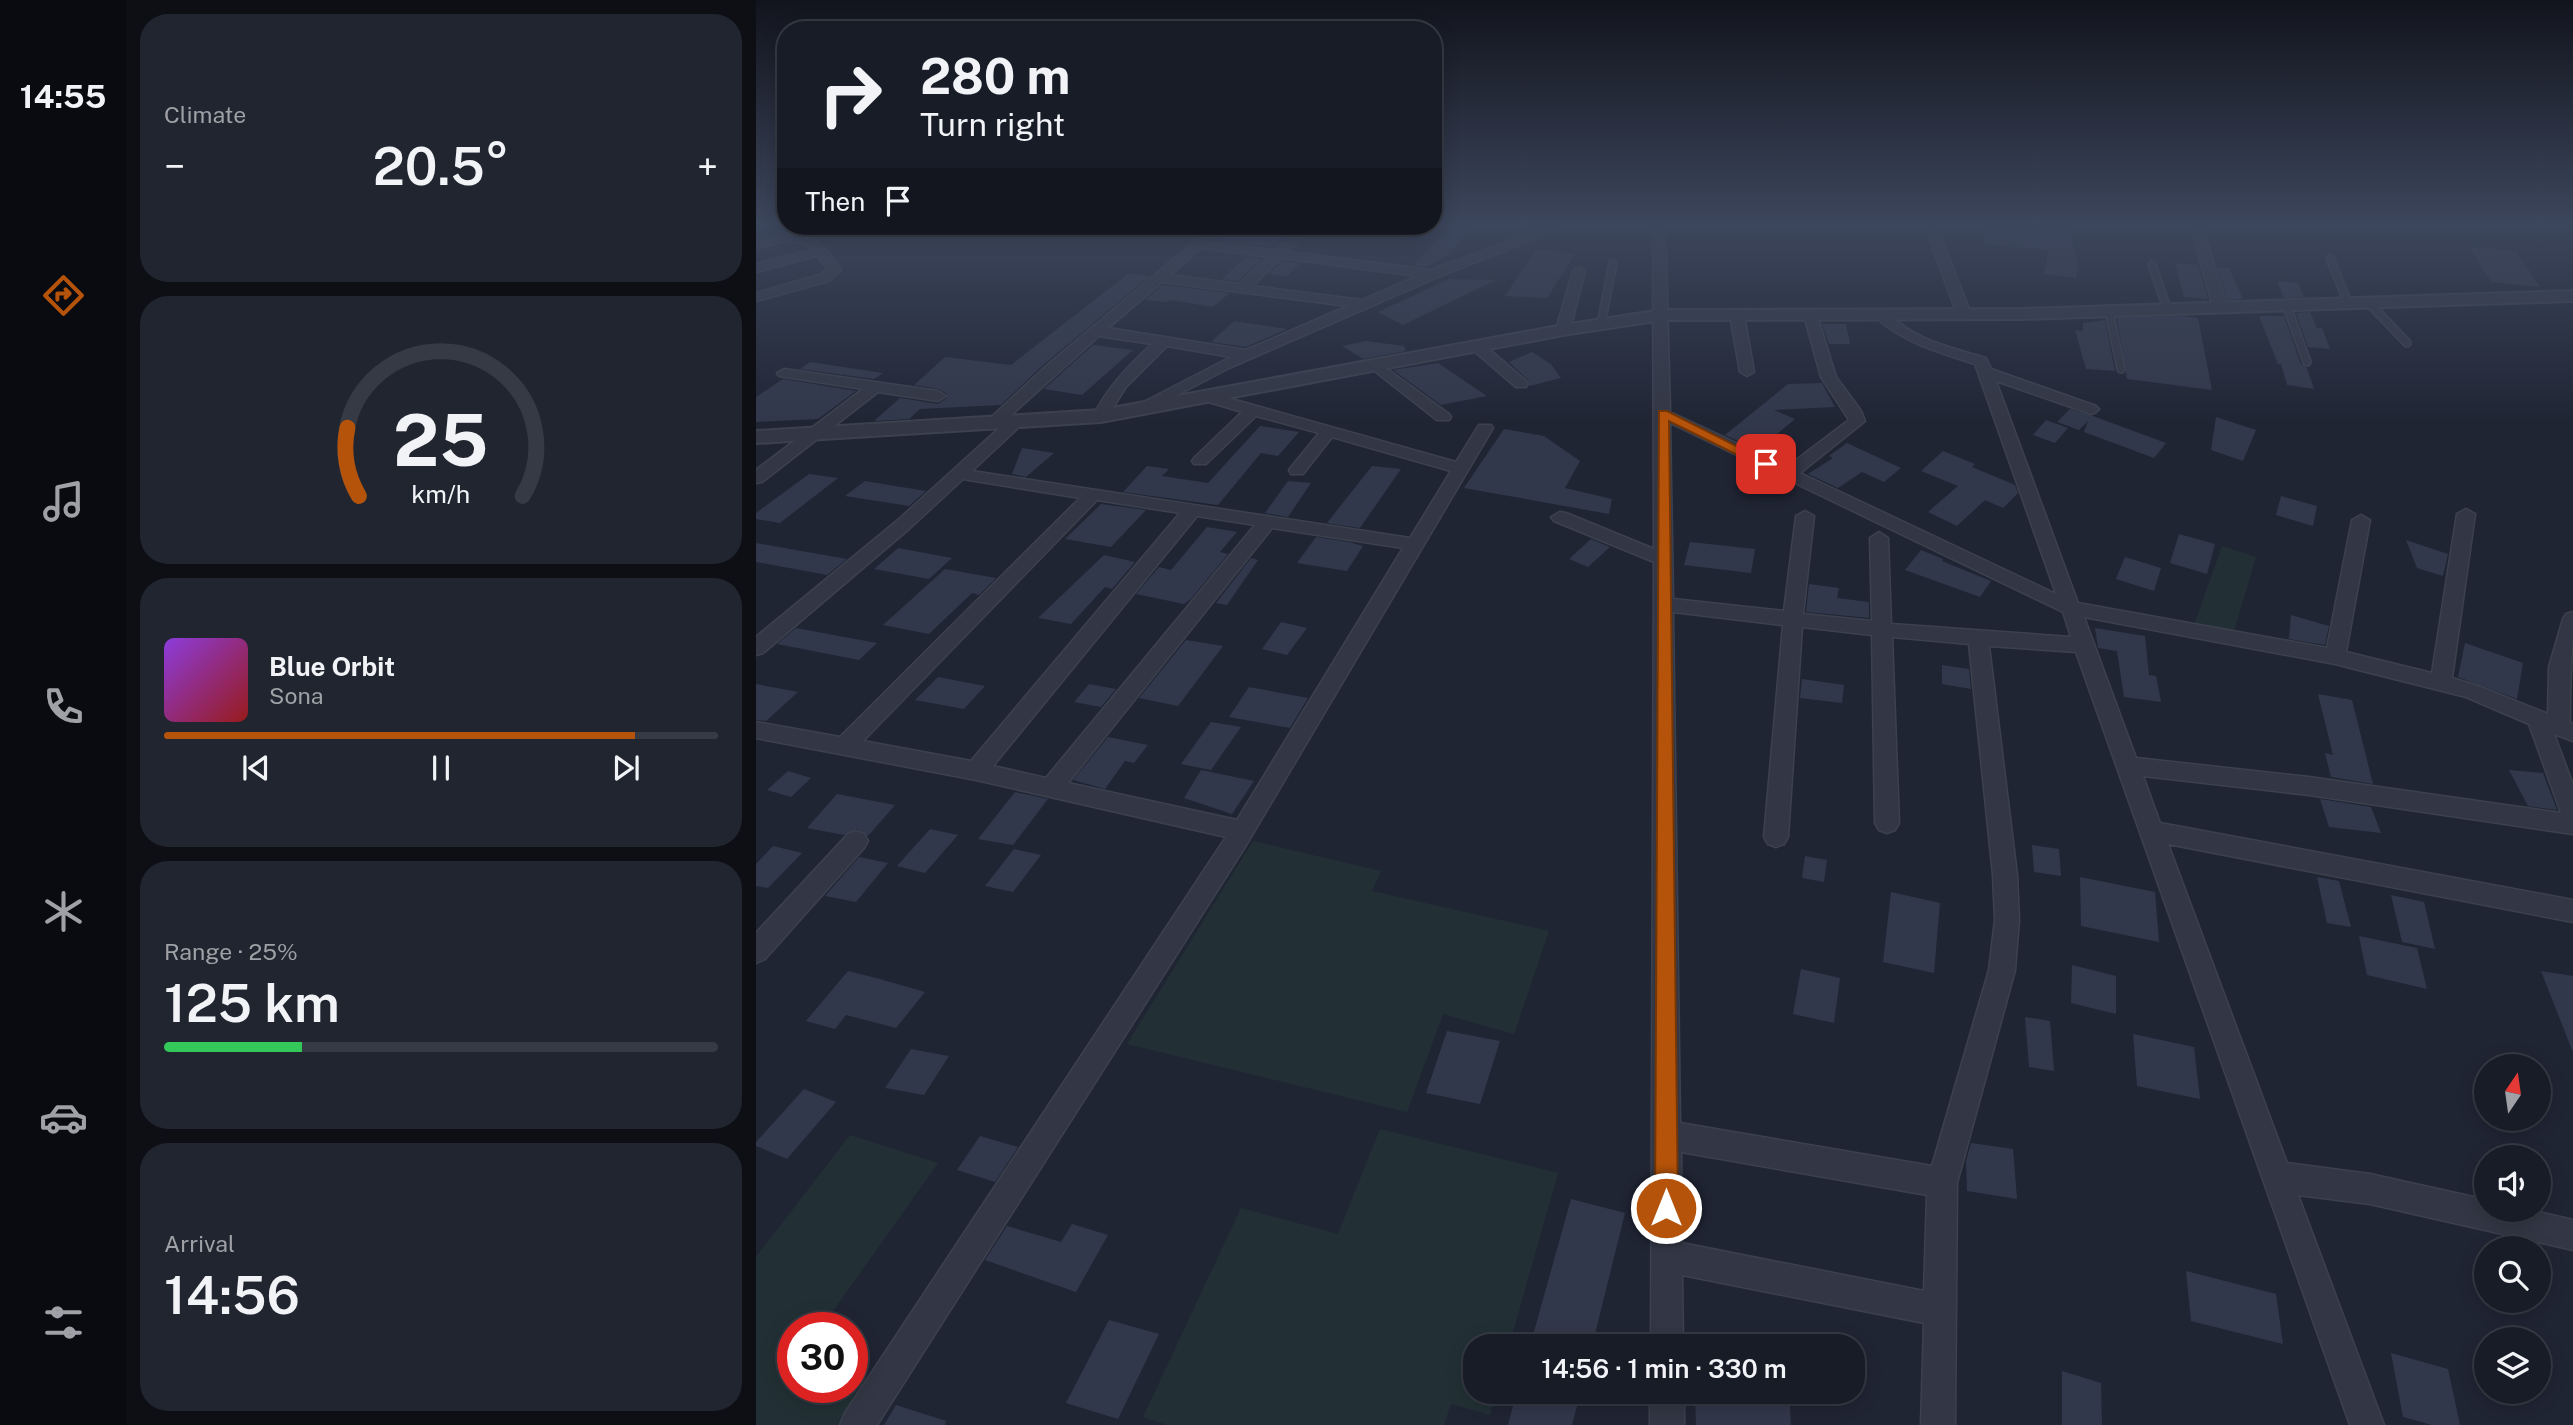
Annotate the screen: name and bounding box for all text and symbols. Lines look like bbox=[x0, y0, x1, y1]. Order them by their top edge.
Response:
text: 280 m bbox=[920, 47, 1070, 105]
icon: right bbox=[805, 49, 896, 140]
text: 14:55 bbox=[20, 78, 106, 115]
text: Climate bbox=[164, 101, 246, 128]
text: Turn right bbox=[920, 106, 1065, 143]
text: 20.5° bbox=[373, 136, 509, 197]
text: − bbox=[164, 144, 185, 189]
text: + bbox=[697, 144, 718, 189]
icon: arrive bbox=[879, 182, 917, 220]
text: Then bbox=[805, 186, 865, 217]
icon: directions bbox=[39, 271, 88, 320]
text: 25 bbox=[393, 398, 489, 483]
pin bbox=[1736, 434, 1796, 494]
icon: arrive bbox=[1747, 445, 1785, 483]
icon: music bbox=[39, 477, 88, 526]
text: km/h bbox=[412, 479, 470, 509]
text: Blue Orbit bbox=[269, 651, 395, 682]
icon: phone bbox=[39, 682, 88, 731]
text: Sona bbox=[269, 682, 323, 709]
icon: previous bbox=[237, 749, 275, 787]
icon: pause bbox=[422, 749, 460, 787]
icon: next bbox=[607, 749, 645, 787]
icon: climate bbox=[39, 887, 88, 936]
text: Range · 25% bbox=[164, 938, 298, 965]
text: 125 km bbox=[164, 973, 340, 1034]
north arrow bbox=[2474, 1054, 2552, 1130]
map controls bbox=[2474, 1054, 2551, 1404]
icon: car bbox=[39, 1093, 88, 1142]
button: sound bbox=[2474, 1145, 2551, 1222]
position arrow bbox=[1629, 1171, 1703, 1245]
text: Arrival bbox=[164, 1230, 235, 1257]
button: search bbox=[2474, 1236, 2551, 1313]
text: 14:56 bbox=[164, 1265, 300, 1326]
icon: filters bbox=[39, 1298, 88, 1347]
speed limit sign: 30 bbox=[777, 1312, 868, 1403]
button: layers bbox=[2474, 1327, 2551, 1404]
text: 14:56 · 1 min · 330 m bbox=[1541, 1353, 1787, 1384]

